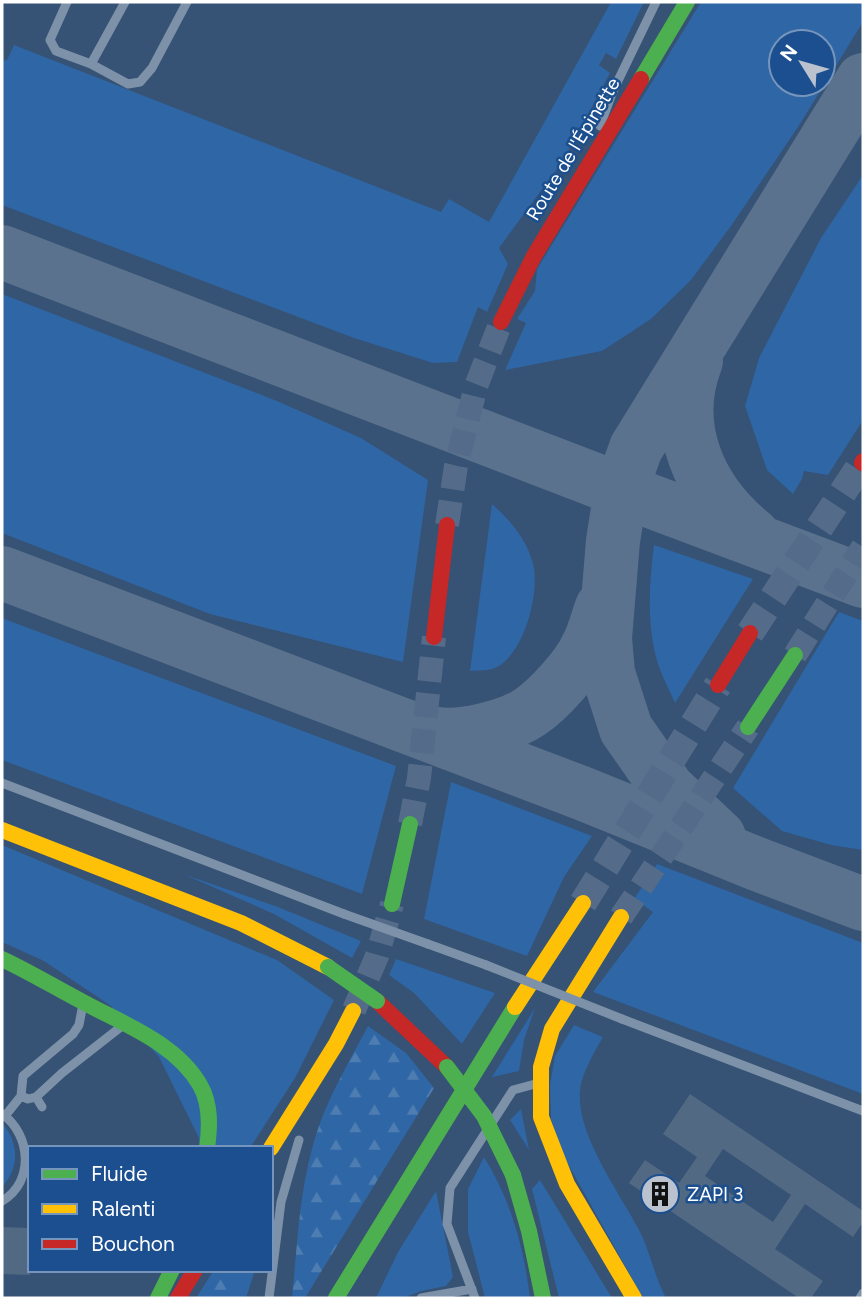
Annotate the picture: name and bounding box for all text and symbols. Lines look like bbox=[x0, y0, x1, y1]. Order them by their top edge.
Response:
north arrow bbox=[767, 28, 837, 98]
text: N bbox=[775, 40, 802, 66]
street label: Route de l'Épinette bbox=[521, 73, 625, 225]
legend bbox=[28, 1146, 273, 1272]
text: Fluide bbox=[91, 1161, 147, 1186]
building icon: ZAPI 3 bbox=[639, 1173, 681, 1215]
place label: ZAPI 3 bbox=[687, 1183, 743, 1206]
text: Ralenti bbox=[91, 1196, 155, 1221]
text: Bouchon bbox=[91, 1231, 175, 1256]

